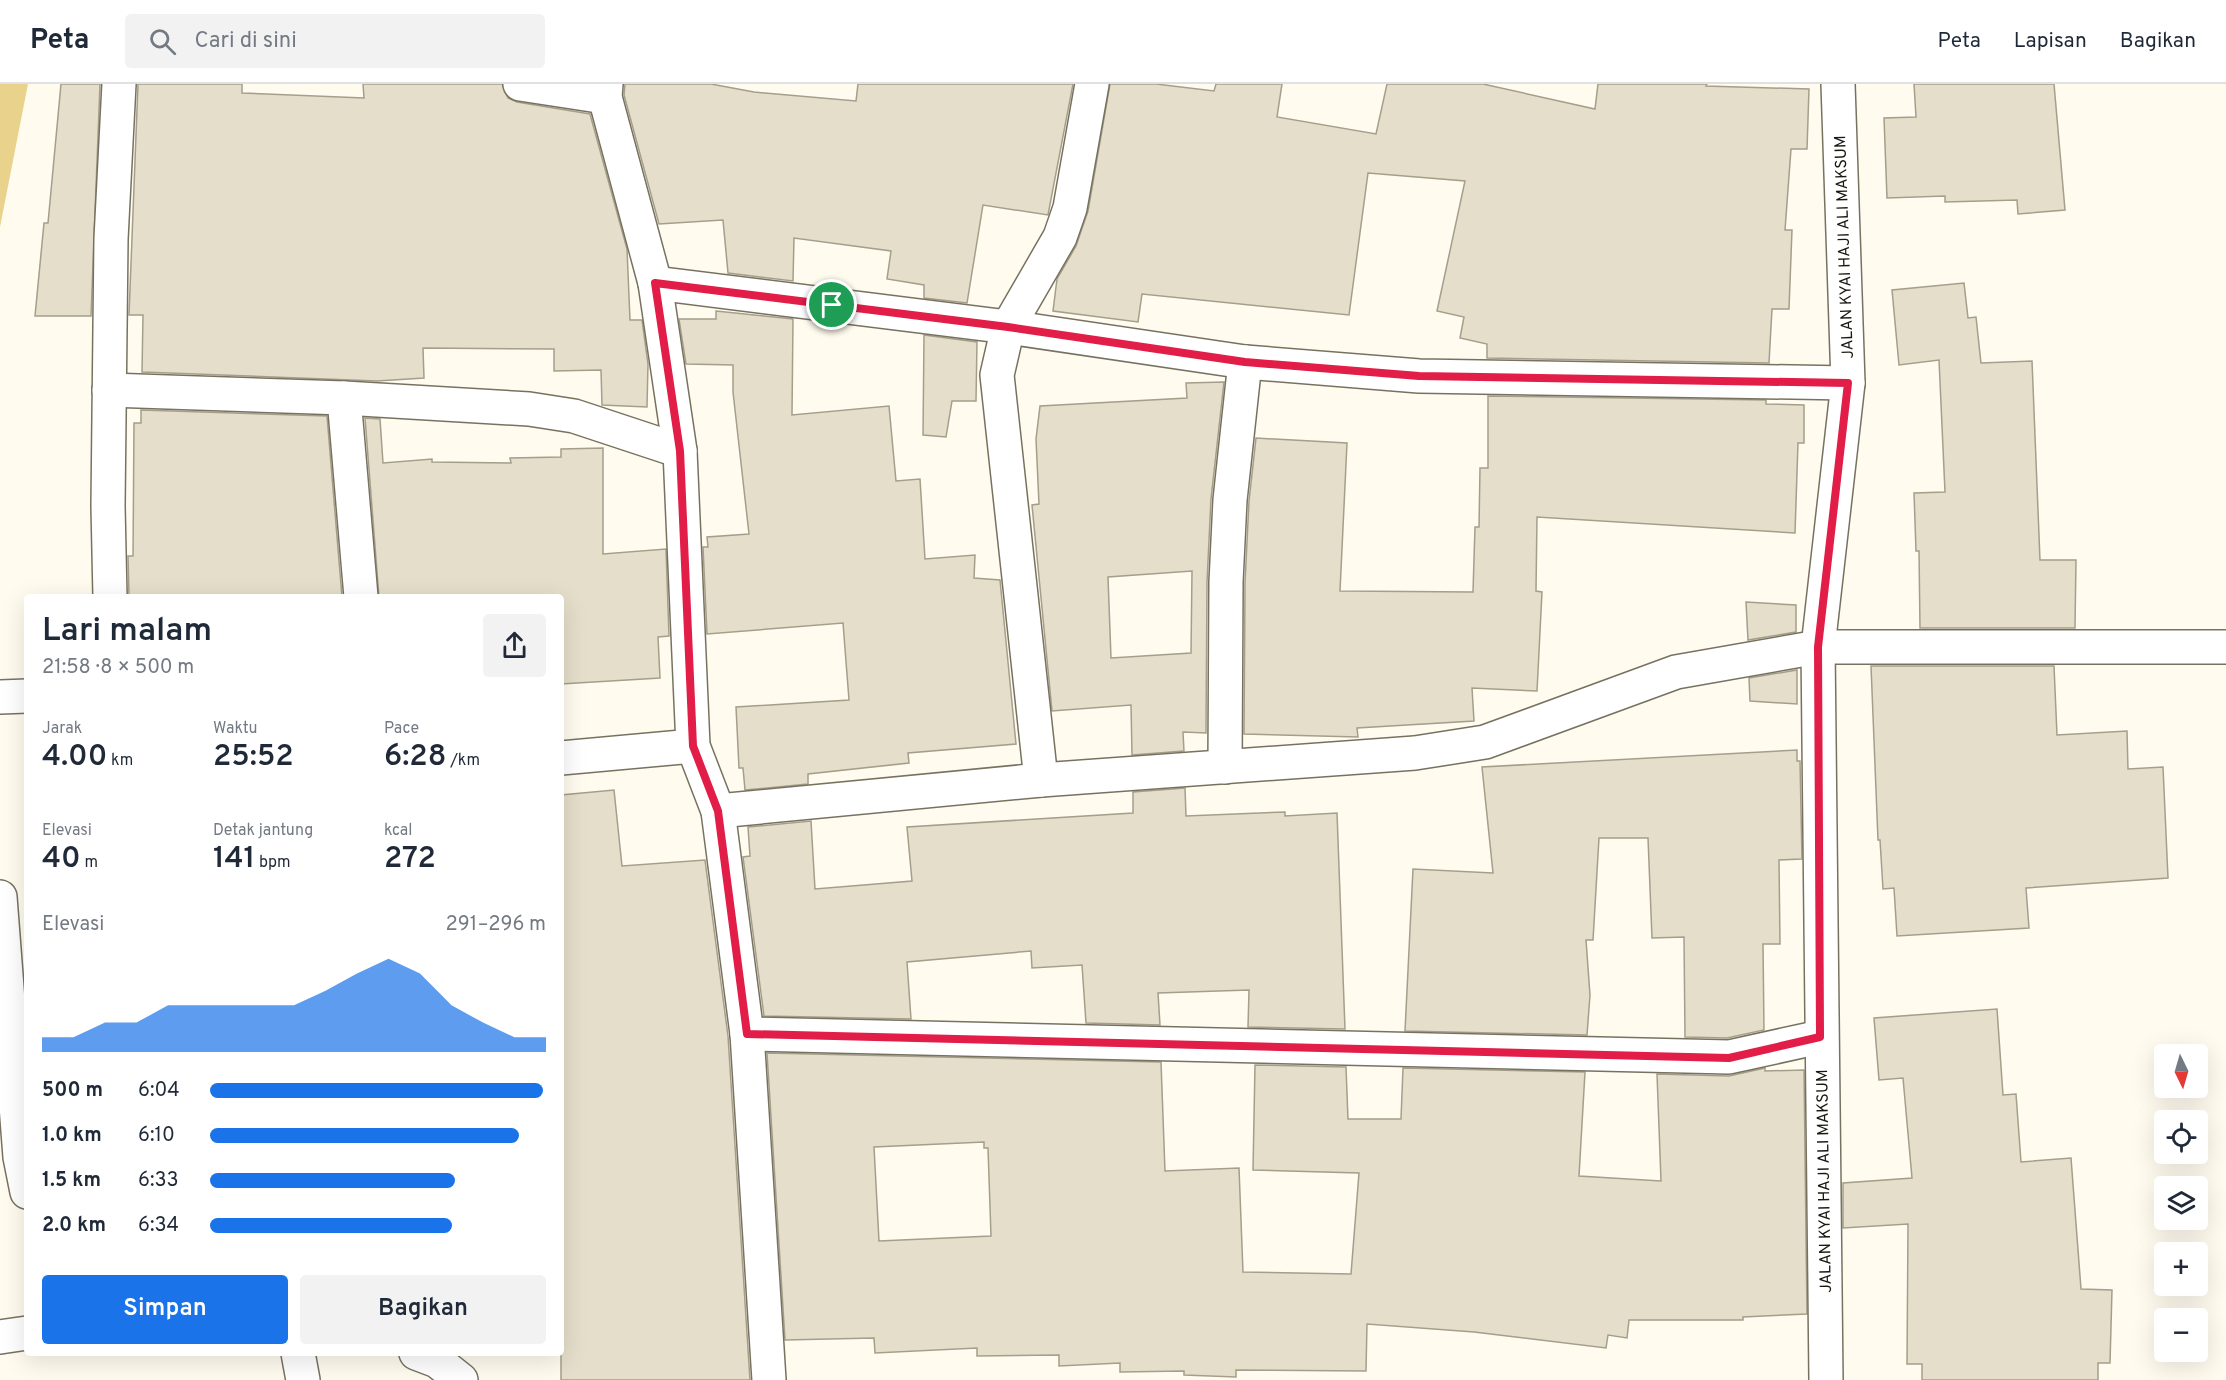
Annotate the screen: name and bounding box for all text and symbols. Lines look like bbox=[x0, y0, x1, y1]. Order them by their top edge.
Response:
search box bbox=[125, 14, 545, 68]
text: Peta bbox=[30, 23, 89, 59]
icon: search bbox=[146, 25, 179, 58]
text: Cari di sini bbox=[194, 28, 297, 55]
text: Peta bbox=[1938, 28, 1981, 55]
text: Lapisan bbox=[2014, 28, 2087, 55]
text: Bagikan bbox=[2120, 28, 2196, 55]
street label: JALAN KYAI HAJI ALI MAKSUM bbox=[1831, 135, 1859, 359]
pin bbox=[806, 279, 857, 330]
icon: arrive bbox=[815, 288, 848, 321]
text: Lari malam bbox=[42, 611, 212, 653]
button: share bbox=[483, 614, 546, 677]
text: 21:58 · 8 × 500 m bbox=[42, 655, 194, 681]
text: Jarak bbox=[42, 719, 82, 739]
text: Waktu bbox=[213, 719, 257, 739]
text: Pace bbox=[384, 719, 419, 739]
text: 4.00 bbox=[42, 739, 107, 776]
text: 25:52 bbox=[213, 739, 294, 776]
text: 6:28 bbox=[384, 739, 446, 776]
text: km bbox=[107, 751, 133, 771]
text: /km bbox=[446, 751, 480, 771]
text: Elevasi bbox=[42, 821, 92, 841]
text: Detak jantung bbox=[213, 821, 313, 841]
text: kcal bbox=[384, 821, 412, 841]
text: 40 bbox=[42, 841, 81, 878]
text: 141 bbox=[213, 841, 255, 878]
text: 272 bbox=[384, 841, 436, 878]
text: m bbox=[81, 853, 98, 873]
text: bpm bbox=[255, 853, 291, 873]
text: Elevasi bbox=[42, 912, 104, 938]
text: 291–296 m bbox=[446, 912, 546, 938]
north arrow bbox=[2154, 1044, 2208, 1098]
map controls bbox=[2154, 1044, 2208, 1362]
street label: JALAN KYAI HAJI ALI MAKSUM bbox=[1813, 1069, 1837, 1293]
text: 500 m bbox=[42, 1078, 103, 1104]
text: 6:04 bbox=[138, 1078, 180, 1104]
button: locate bbox=[2154, 1110, 2208, 1164]
text: 1.0 km bbox=[42, 1123, 102, 1149]
text: 6:10 bbox=[138, 1123, 175, 1149]
text: 1.5 km bbox=[42, 1168, 101, 1194]
text: 6:33 bbox=[138, 1168, 179, 1194]
button: layers bbox=[2154, 1176, 2208, 1230]
text: 2.0 km bbox=[42, 1213, 106, 1239]
text: 6:34 bbox=[138, 1213, 179, 1239]
button: + bbox=[2154, 1242, 2208, 1296]
button: Simpan bbox=[42, 1275, 288, 1344]
button: Bagikan bbox=[300, 1275, 546, 1344]
button: − bbox=[2154, 1308, 2208, 1362]

